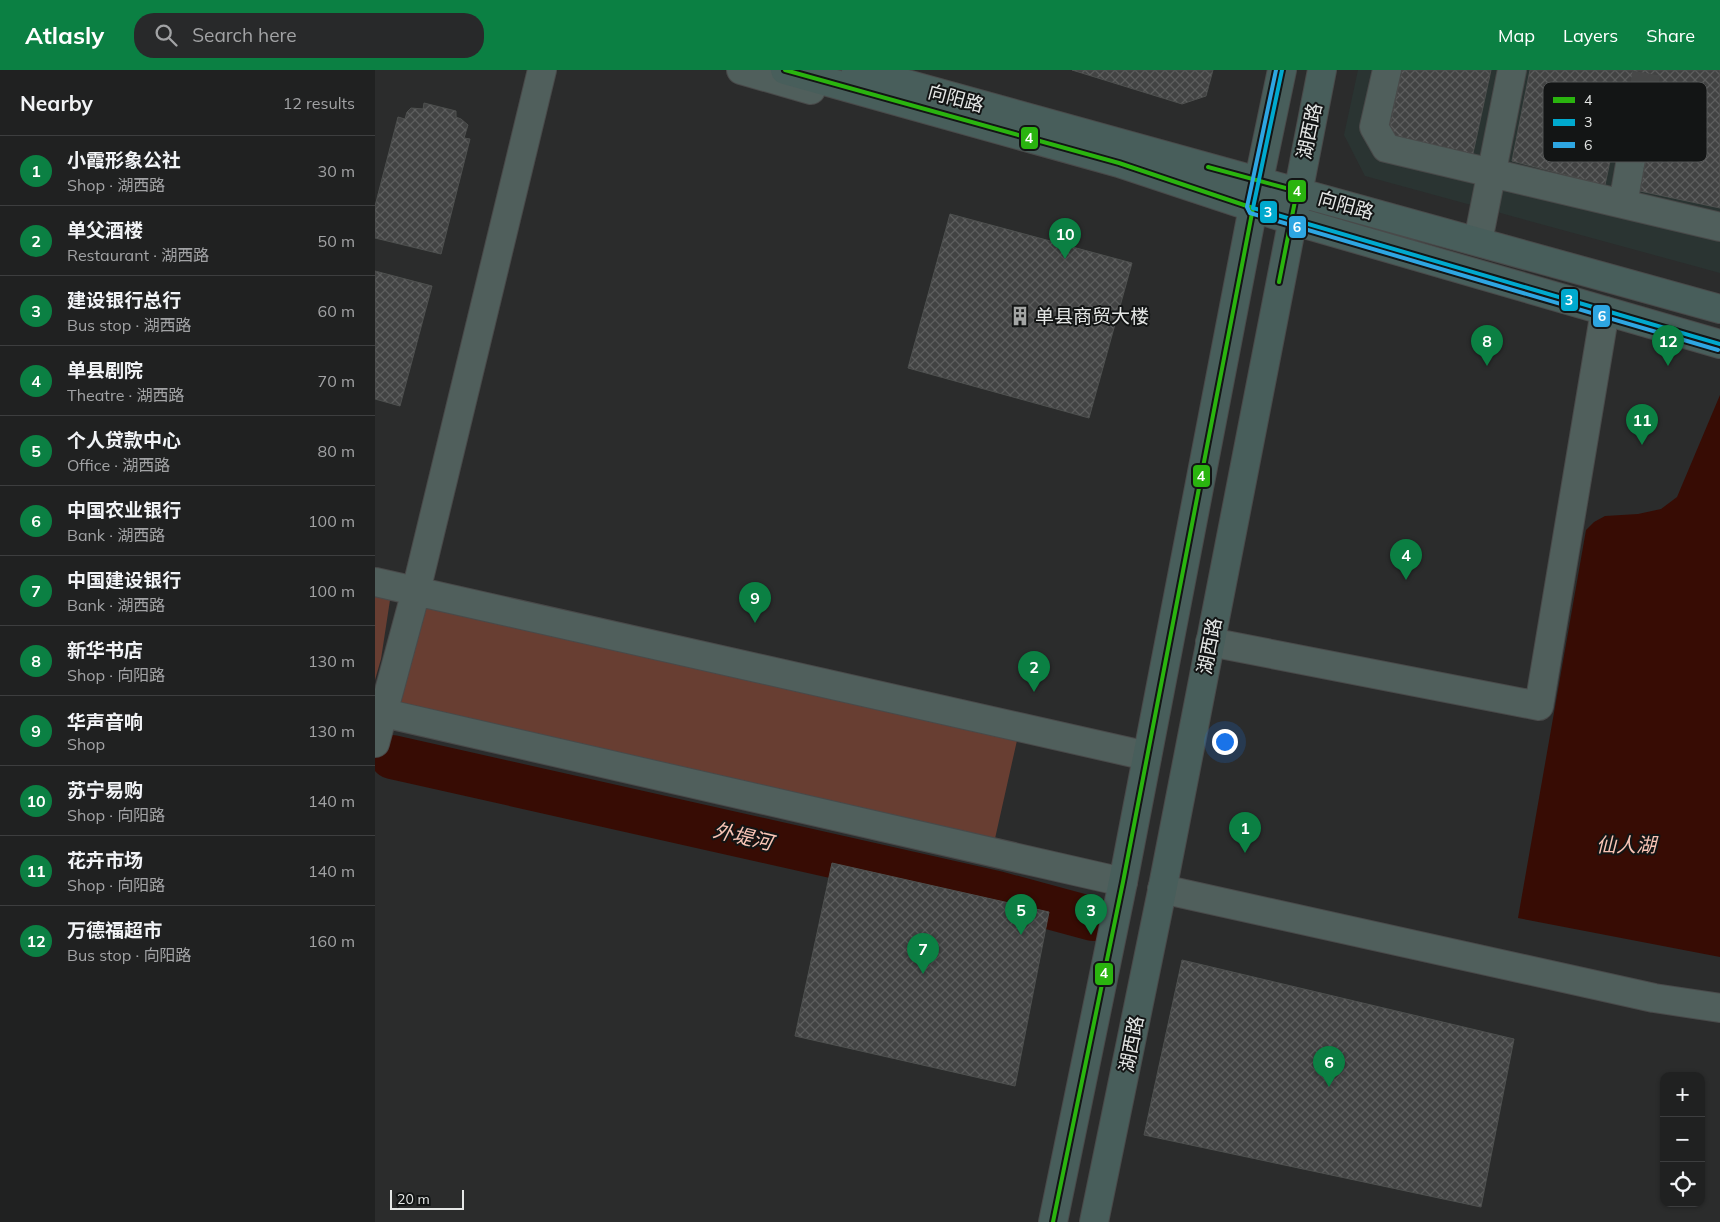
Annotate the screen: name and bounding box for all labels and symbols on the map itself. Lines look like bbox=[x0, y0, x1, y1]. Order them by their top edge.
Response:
street label: 向阳路 bbox=[925, 79, 987, 117]
legend bbox=[1543, 82, 1707, 162]
text: 4 bbox=[1584, 91, 1593, 109]
street label: 湖西路 bbox=[1291, 101, 1327, 161]
text: 3 bbox=[1584, 113, 1592, 131]
line badge: 4 bbox=[1020, 126, 1039, 150]
text: 4 bbox=[1025, 129, 1034, 147]
text: 6 bbox=[1584, 136, 1592, 154]
line badge: 4 bbox=[1287, 179, 1307, 203]
text: 4 bbox=[1293, 182, 1302, 200]
street label: 向阳路 bbox=[1315, 186, 1377, 224]
line badge: 3 bbox=[1259, 200, 1278, 224]
text: 3 bbox=[1264, 203, 1272, 221]
line badge: 6 bbox=[1288, 215, 1307, 239]
pin: 10 bbox=[1049, 218, 1081, 259]
text: 6 bbox=[1293, 218, 1301, 236]
line badge: 3 bbox=[1560, 288, 1579, 312]
text: 3 bbox=[1565, 291, 1573, 309]
place label: 单县商贸大楼 bbox=[1035, 304, 1149, 328]
line badge: 6 bbox=[1592, 304, 1611, 328]
building icon: 单县商贸大楼 bbox=[1009, 305, 1031, 327]
text: 6 bbox=[1598, 307, 1606, 325]
pin: 8 bbox=[1471, 325, 1503, 366]
pin: 12 bbox=[1652, 325, 1684, 366]
pin: 11 bbox=[1626, 404, 1658, 445]
line badge: 4 bbox=[1192, 464, 1211, 488]
text: 4 bbox=[1197, 467, 1206, 485]
pin: 4 bbox=[1390, 539, 1422, 580]
pin: 9 bbox=[739, 582, 771, 623]
street label: 湖西路 bbox=[1192, 616, 1226, 676]
pin: 2 bbox=[1018, 651, 1050, 692]
your location bbox=[1212, 729, 1238, 755]
pin: 1 bbox=[1229, 812, 1261, 853]
water label: 外堤河 bbox=[711, 817, 779, 856]
water label: 仙人湖 bbox=[1596, 832, 1659, 857]
pin: 5 bbox=[1005, 894, 1037, 935]
pin: 3 bbox=[1075, 894, 1107, 935]
pin: 7 bbox=[907, 933, 939, 974]
line badge: 4 bbox=[1094, 962, 1114, 986]
text: 4 bbox=[1100, 964, 1109, 982]
street label: 湖西路 bbox=[1114, 1014, 1148, 1074]
pin: 6 bbox=[1313, 1046, 1345, 1087]
scale bar bbox=[390, 1187, 464, 1210]

